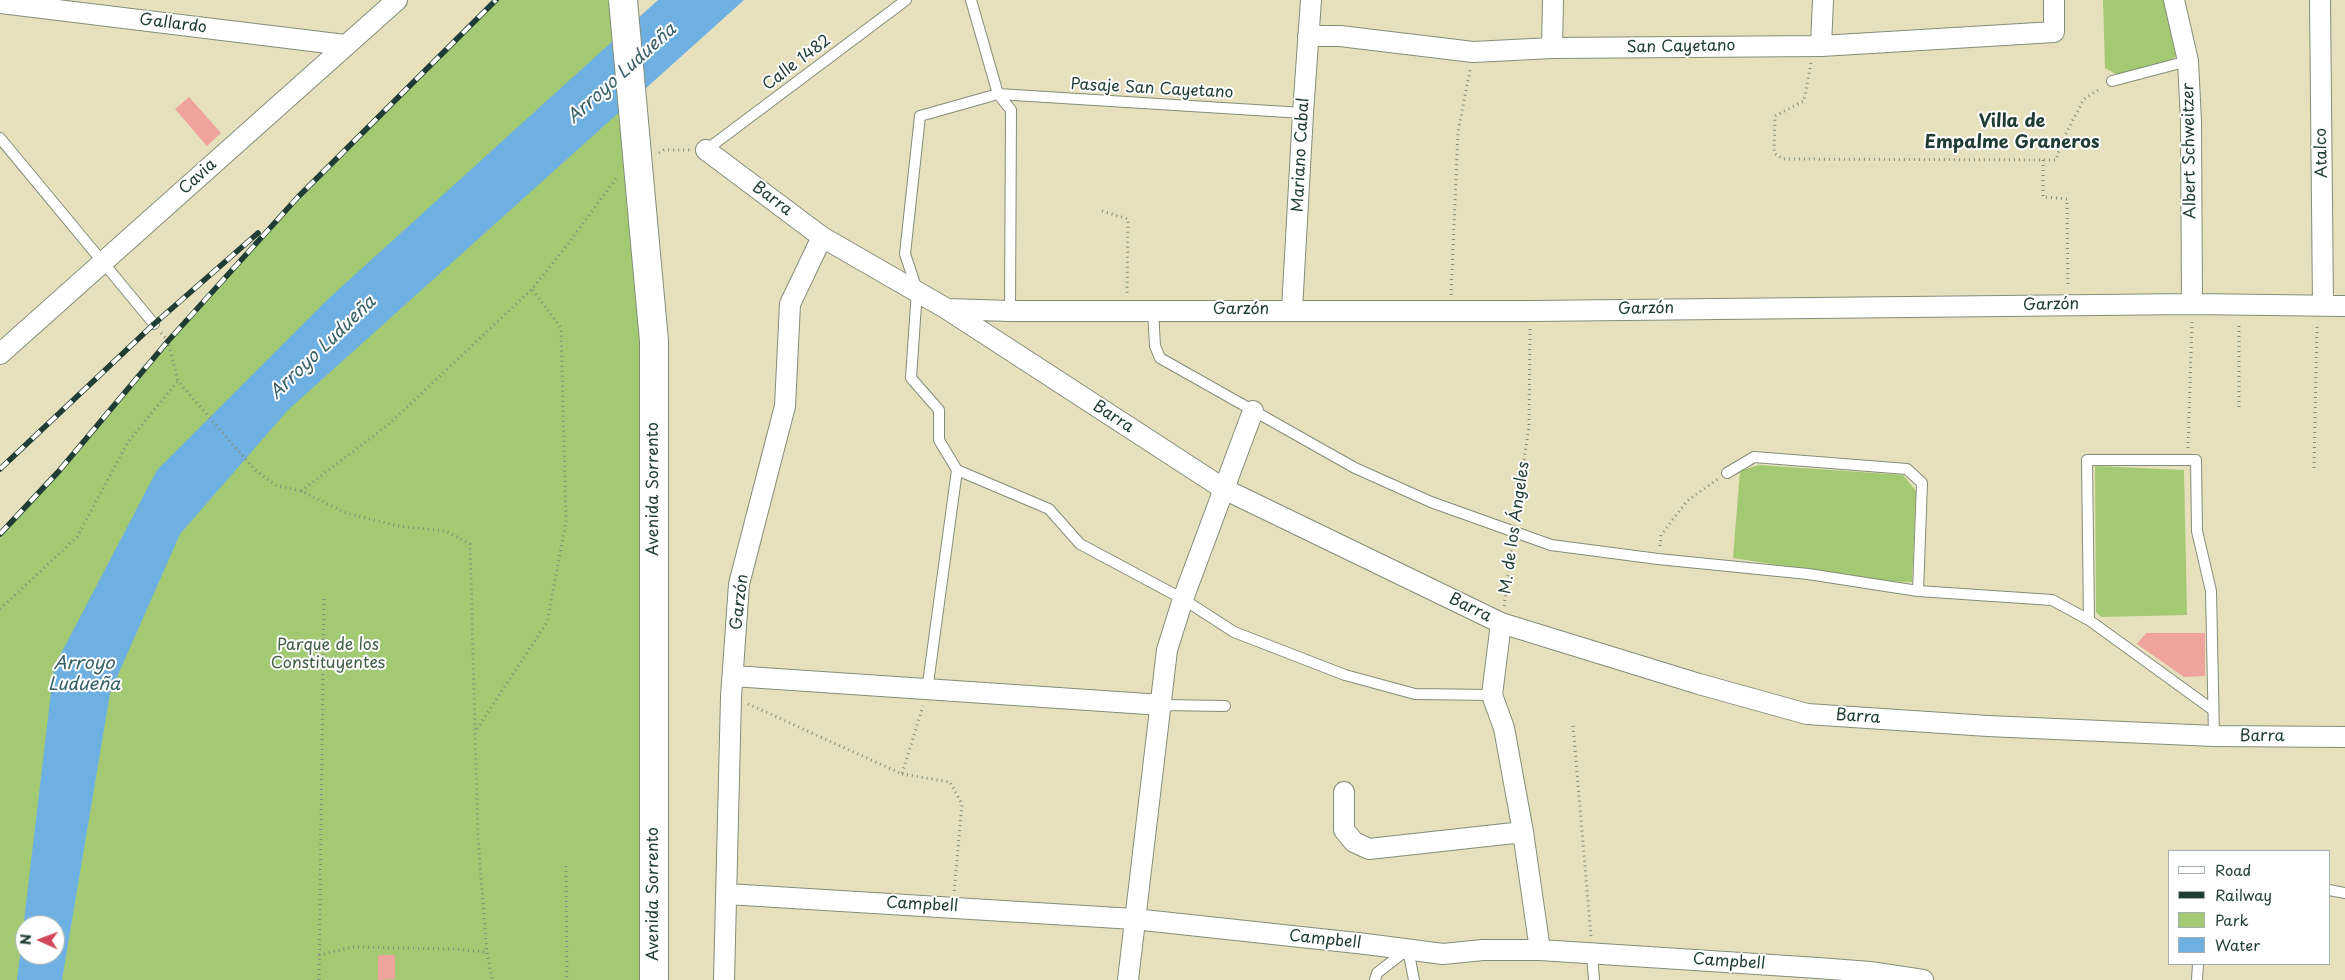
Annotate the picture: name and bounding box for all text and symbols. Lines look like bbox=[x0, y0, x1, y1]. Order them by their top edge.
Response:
street label: Gallardo bbox=[138, 10, 208, 38]
water label: Arroyo Ludueña bbox=[563, 19, 681, 129]
street label: Calle 1482 bbox=[759, 31, 835, 95]
street label: San Cayetano bbox=[1627, 36, 1735, 58]
street label: Pasaje San Cayetano bbox=[1070, 75, 1234, 103]
street label: Albert Schweitzer bbox=[2179, 83, 2201, 219]
street label: Mariano Cabal bbox=[1288, 97, 1314, 213]
district label: Villa de Empalme Graneros bbox=[1924, 111, 2100, 154]
street label: Atalco bbox=[2312, 128, 2332, 178]
street label: Cavia bbox=[175, 155, 221, 199]
street label: Barra bbox=[748, 178, 796, 220]
water label: Arroyo Ludueña bbox=[265, 292, 381, 404]
street label: Garzón bbox=[2023, 295, 2079, 315]
street label: Garzón bbox=[1618, 299, 1674, 319]
street label: Garzón bbox=[1213, 300, 1269, 320]
street label: Barra bbox=[1089, 397, 1137, 437]
street label: Avenida Sorrento bbox=[644, 422, 664, 556]
street label: M. de los Ángeles bbox=[1496, 460, 1534, 596]
street label: Garzón bbox=[727, 573, 753, 631]
street label: Barra bbox=[1446, 589, 1494, 627]
park label: Parque de los Constituyentes bbox=[271, 636, 385, 674]
water label: Arroyo Ludueña bbox=[48, 653, 120, 696]
street label: Barra bbox=[1835, 706, 1881, 728]
street label: Barra bbox=[2239, 727, 2285, 747]
street label: Avenida Sorrento bbox=[644, 827, 664, 961]
legend bbox=[2168, 850, 2330, 965]
text: Road bbox=[2215, 858, 2251, 881]
text: Railway bbox=[2215, 883, 2272, 906]
street label: Campbell bbox=[885, 894, 959, 916]
text: Park bbox=[2215, 908, 2249, 931]
north arrow bbox=[15, 915, 65, 965]
street label: Campbell bbox=[1288, 927, 1362, 953]
text: Water bbox=[2215, 933, 2260, 956]
text: N bbox=[15, 934, 36, 945]
street label: Campbell bbox=[1692, 950, 1766, 974]

